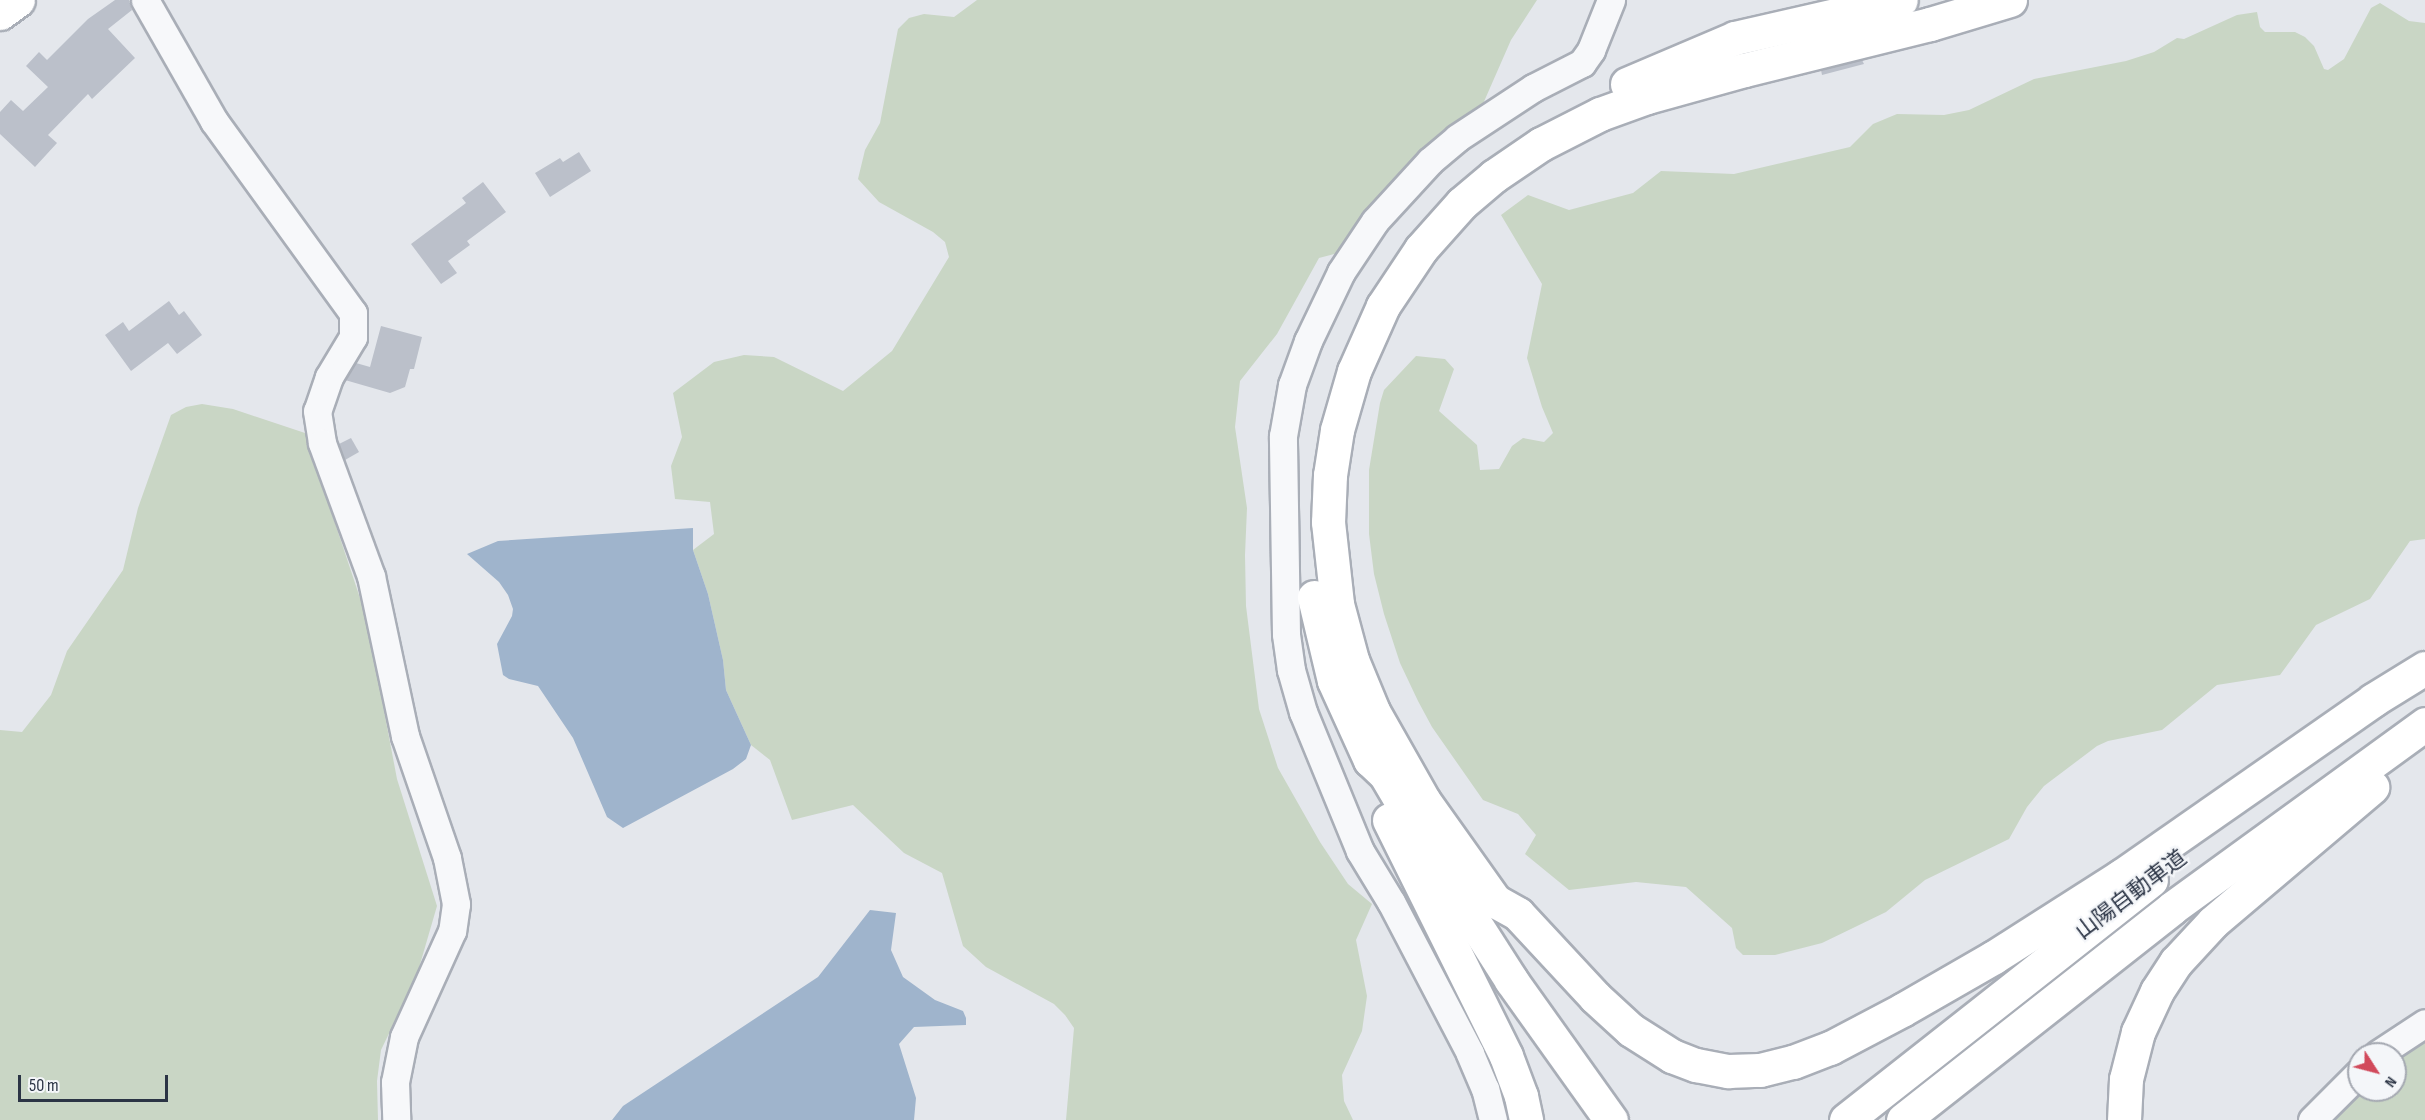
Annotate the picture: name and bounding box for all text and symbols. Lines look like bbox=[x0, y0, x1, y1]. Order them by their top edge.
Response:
street label: 山陽自動車道 bbox=[2070, 845, 2192, 945]
north arrow bbox=[2347, 1042, 2407, 1102]
scale bar bbox=[21, 1063, 171, 1101]
text: N bbox=[2380, 1073, 2401, 1091]
text: 50 m bbox=[29, 1075, 59, 1096]

